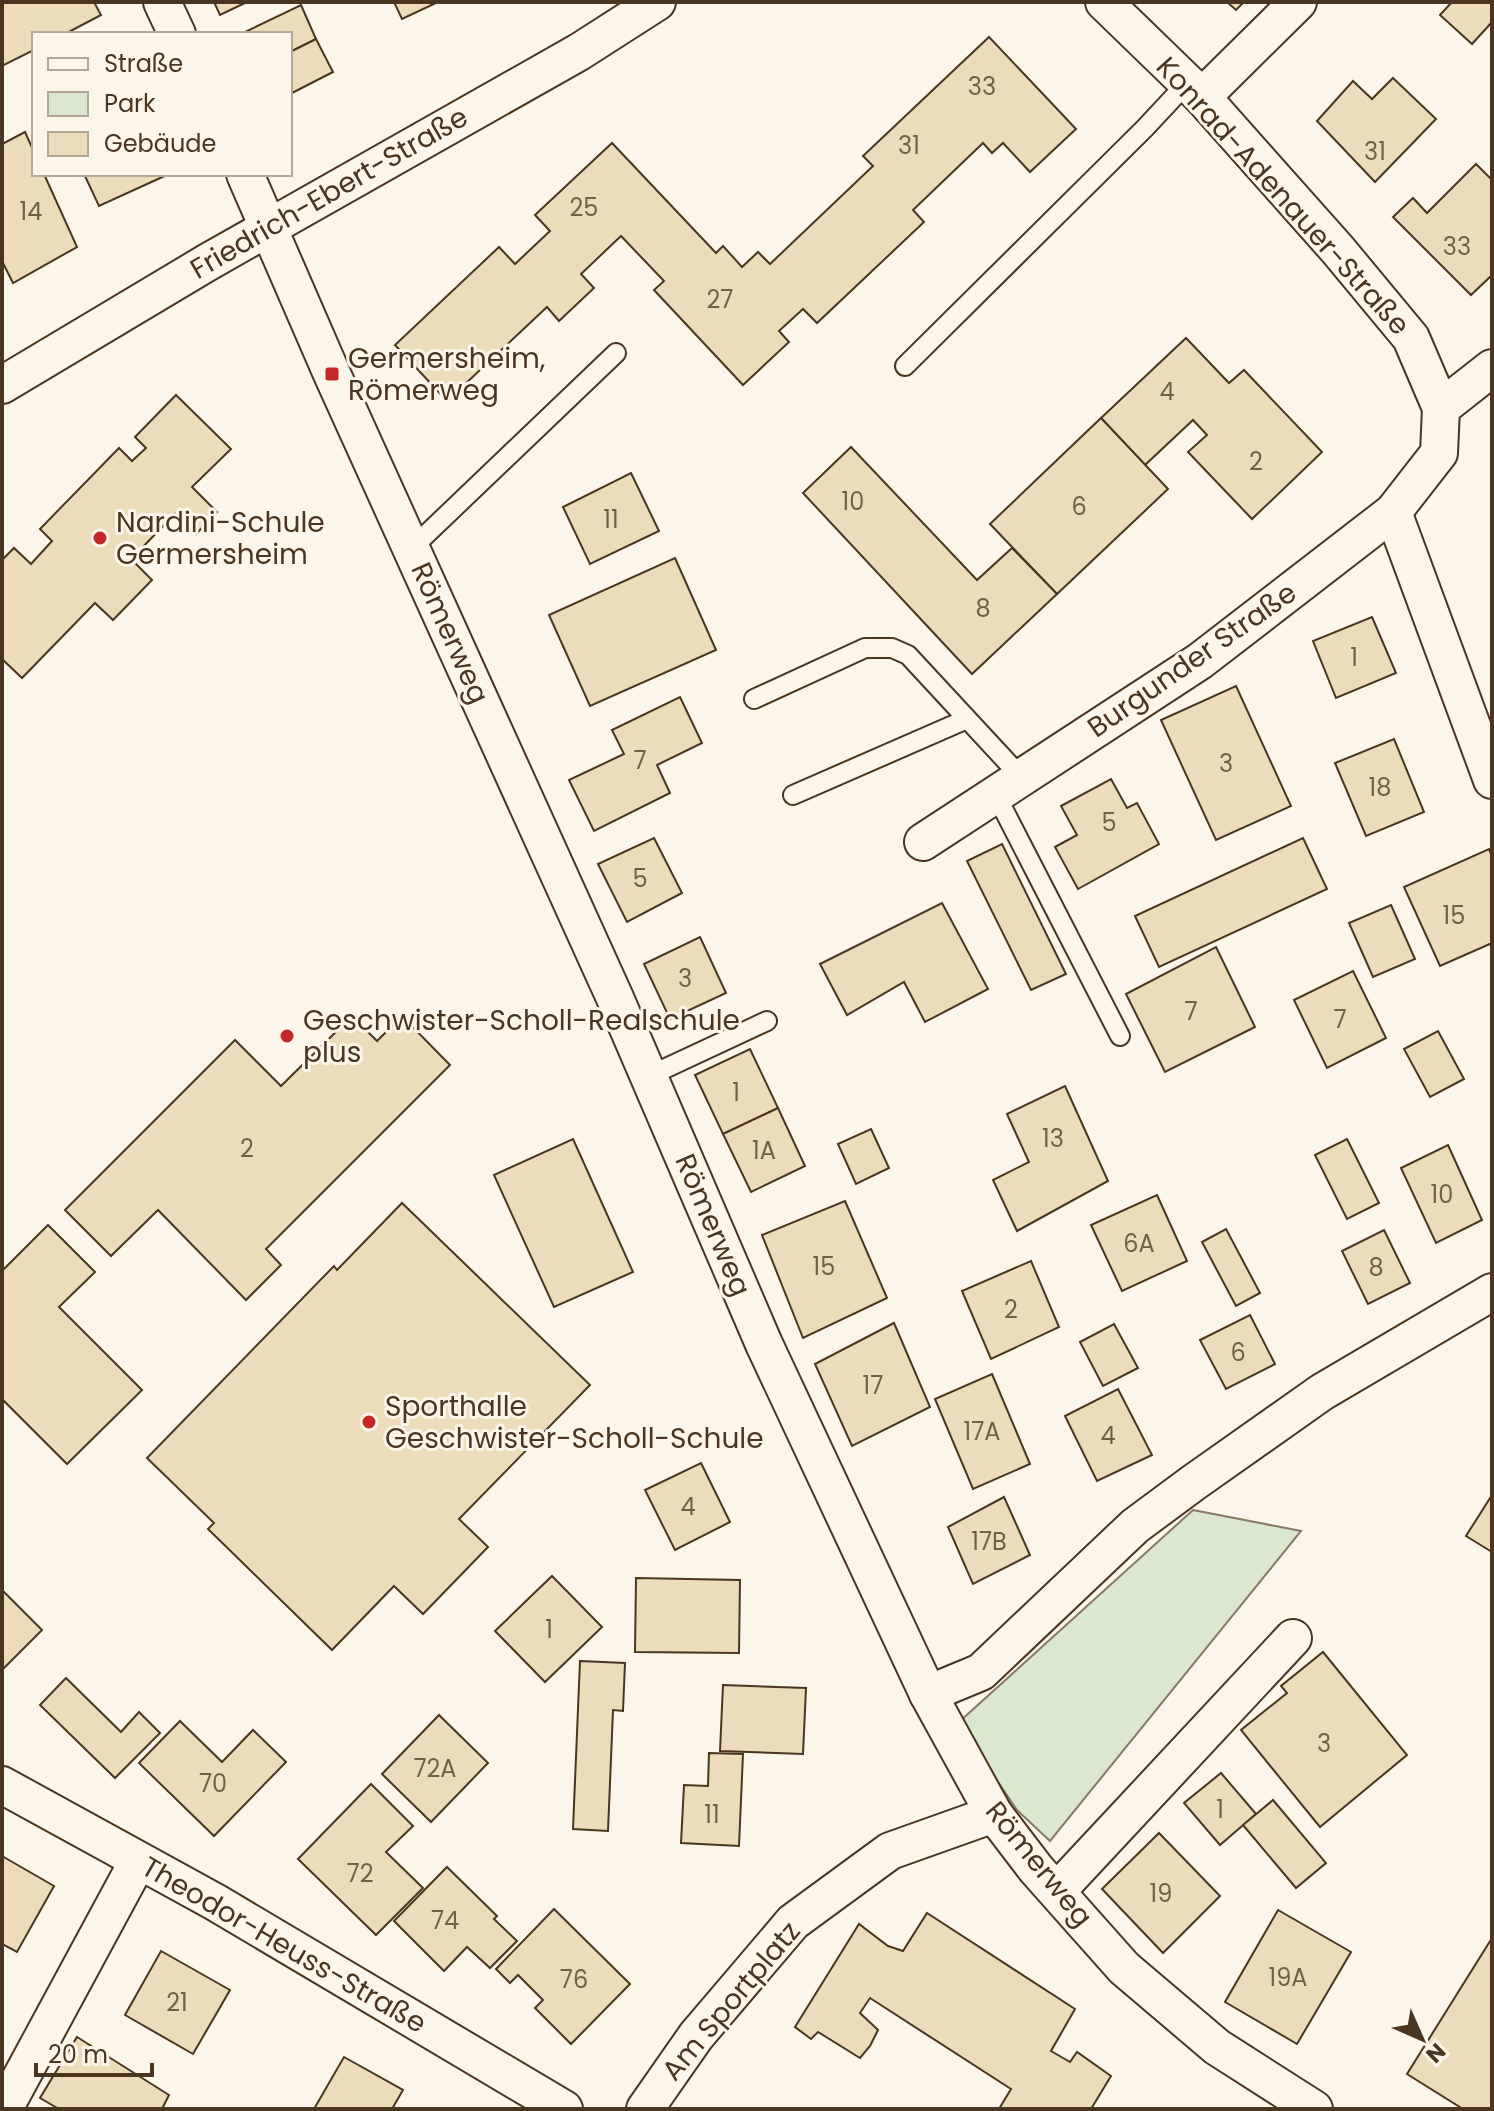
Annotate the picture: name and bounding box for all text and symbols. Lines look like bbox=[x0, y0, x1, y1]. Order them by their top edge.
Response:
legend bbox=[32, 32, 292, 176]
text: Straße bbox=[104, 47, 183, 80]
street label: Konrad-Adenauer-Straße bbox=[1147, 48, 1419, 344]
house number: 33 bbox=[968, 70, 996, 103]
text: Park bbox=[104, 87, 156, 120]
street label: Friedrich-Ebert-Straße bbox=[183, 97, 475, 289]
text: Gebäude bbox=[104, 127, 216, 160]
house number: 31 bbox=[898, 129, 920, 162]
house number: 31 bbox=[1364, 135, 1386, 168]
house number: 25 bbox=[570, 191, 598, 224]
house number: 14 bbox=[20, 195, 42, 228]
house number: 33 bbox=[1443, 230, 1471, 263]
house number: 27 bbox=[707, 283, 733, 316]
place label: Germersheim, Römerweg bbox=[348, 339, 545, 410]
marker: Germersheim, Römerweg bbox=[323, 365, 341, 383]
house number: 4 bbox=[1159, 375, 1175, 408]
house number: 2 bbox=[1249, 445, 1263, 478]
house number: 10 bbox=[842, 485, 864, 518]
house number: 6 bbox=[1071, 490, 1087, 523]
place label: Nardini-Schule Germersheim bbox=[116, 503, 325, 574]
house number: 11 bbox=[603, 503, 619, 536]
marker: Nardini-Schule Germersheim bbox=[91, 529, 109, 547]
street label: Römerweg bbox=[402, 556, 498, 710]
street label: Burgunder Straße bbox=[1080, 573, 1304, 747]
house number: 8 bbox=[975, 592, 991, 625]
house number: 1 bbox=[1350, 641, 1358, 674]
house number: 7 bbox=[633, 744, 647, 777]
house number: 3 bbox=[1219, 747, 1233, 780]
house number: 18 bbox=[1369, 771, 1391, 804]
house number: 5 bbox=[1101, 806, 1117, 839]
house number: 5 bbox=[632, 862, 648, 895]
house number: 15 bbox=[1443, 899, 1465, 932]
house number: 3 bbox=[678, 962, 692, 995]
house number: 7 bbox=[1184, 995, 1198, 1028]
place label: Geschwister-Scholl-Realschule plus bbox=[303, 1001, 740, 1072]
house number: 7 bbox=[1333, 1003, 1347, 1036]
marker: Geschwister-Scholl-Realschule plus bbox=[278, 1027, 296, 1045]
house number: 1 bbox=[732, 1076, 740, 1109]
house number: 13 bbox=[1042, 1122, 1064, 1155]
house number: 2 bbox=[240, 1132, 254, 1165]
house number: 1A bbox=[752, 1134, 776, 1167]
street label: Römerweg bbox=[666, 1148, 760, 1302]
house number: 10 bbox=[1431, 1178, 1453, 1211]
house number: 6A bbox=[1123, 1227, 1155, 1260]
house number: 15 bbox=[813, 1250, 835, 1283]
house number: 8 bbox=[1368, 1251, 1384, 1284]
house number: 2 bbox=[1004, 1293, 1018, 1326]
house number: 6 bbox=[1230, 1336, 1246, 1369]
house number: 17 bbox=[863, 1369, 883, 1402]
place label: Sporthalle Geschwister-Scholl-Schule bbox=[385, 1387, 764, 1458]
marker: Sporthalle Geschwister-Scholl-Schule bbox=[360, 1413, 378, 1431]
house number: 17A bbox=[964, 1415, 1000, 1448]
house number: 4 bbox=[1100, 1419, 1116, 1452]
house number: 4 bbox=[680, 1490, 696, 1523]
house number: 17B bbox=[971, 1525, 1007, 1558]
house number: 1 bbox=[545, 1613, 553, 1646]
house number: 3 bbox=[1317, 1727, 1331, 1760]
house number: 72A bbox=[413, 1752, 457, 1785]
house number: 70 bbox=[199, 1767, 227, 1800]
street label: Römerweg bbox=[976, 1793, 1102, 1935]
house number: 1 bbox=[1216, 1793, 1224, 1826]
house number: 11 bbox=[704, 1798, 720, 1831]
street label: Theodor-Heuss-Straße bbox=[134, 1847, 434, 2043]
house number: 72 bbox=[347, 1857, 373, 1890]
house number: 19 bbox=[1150, 1877, 1172, 1910]
house number: 74 bbox=[431, 1904, 459, 1937]
street label: Am Sportplatz bbox=[653, 1913, 809, 2089]
house number: 19A bbox=[1269, 1961, 1307, 1994]
house number: 76 bbox=[560, 1963, 588, 1996]
house number: 21 bbox=[166, 1986, 188, 2019]
north arrow bbox=[1382, 1999, 1462, 2079]
scale bar bbox=[36, 2027, 152, 2077]
text: N bbox=[1419, 2036, 1453, 2070]
text: 20 m bbox=[48, 2038, 108, 2071]

